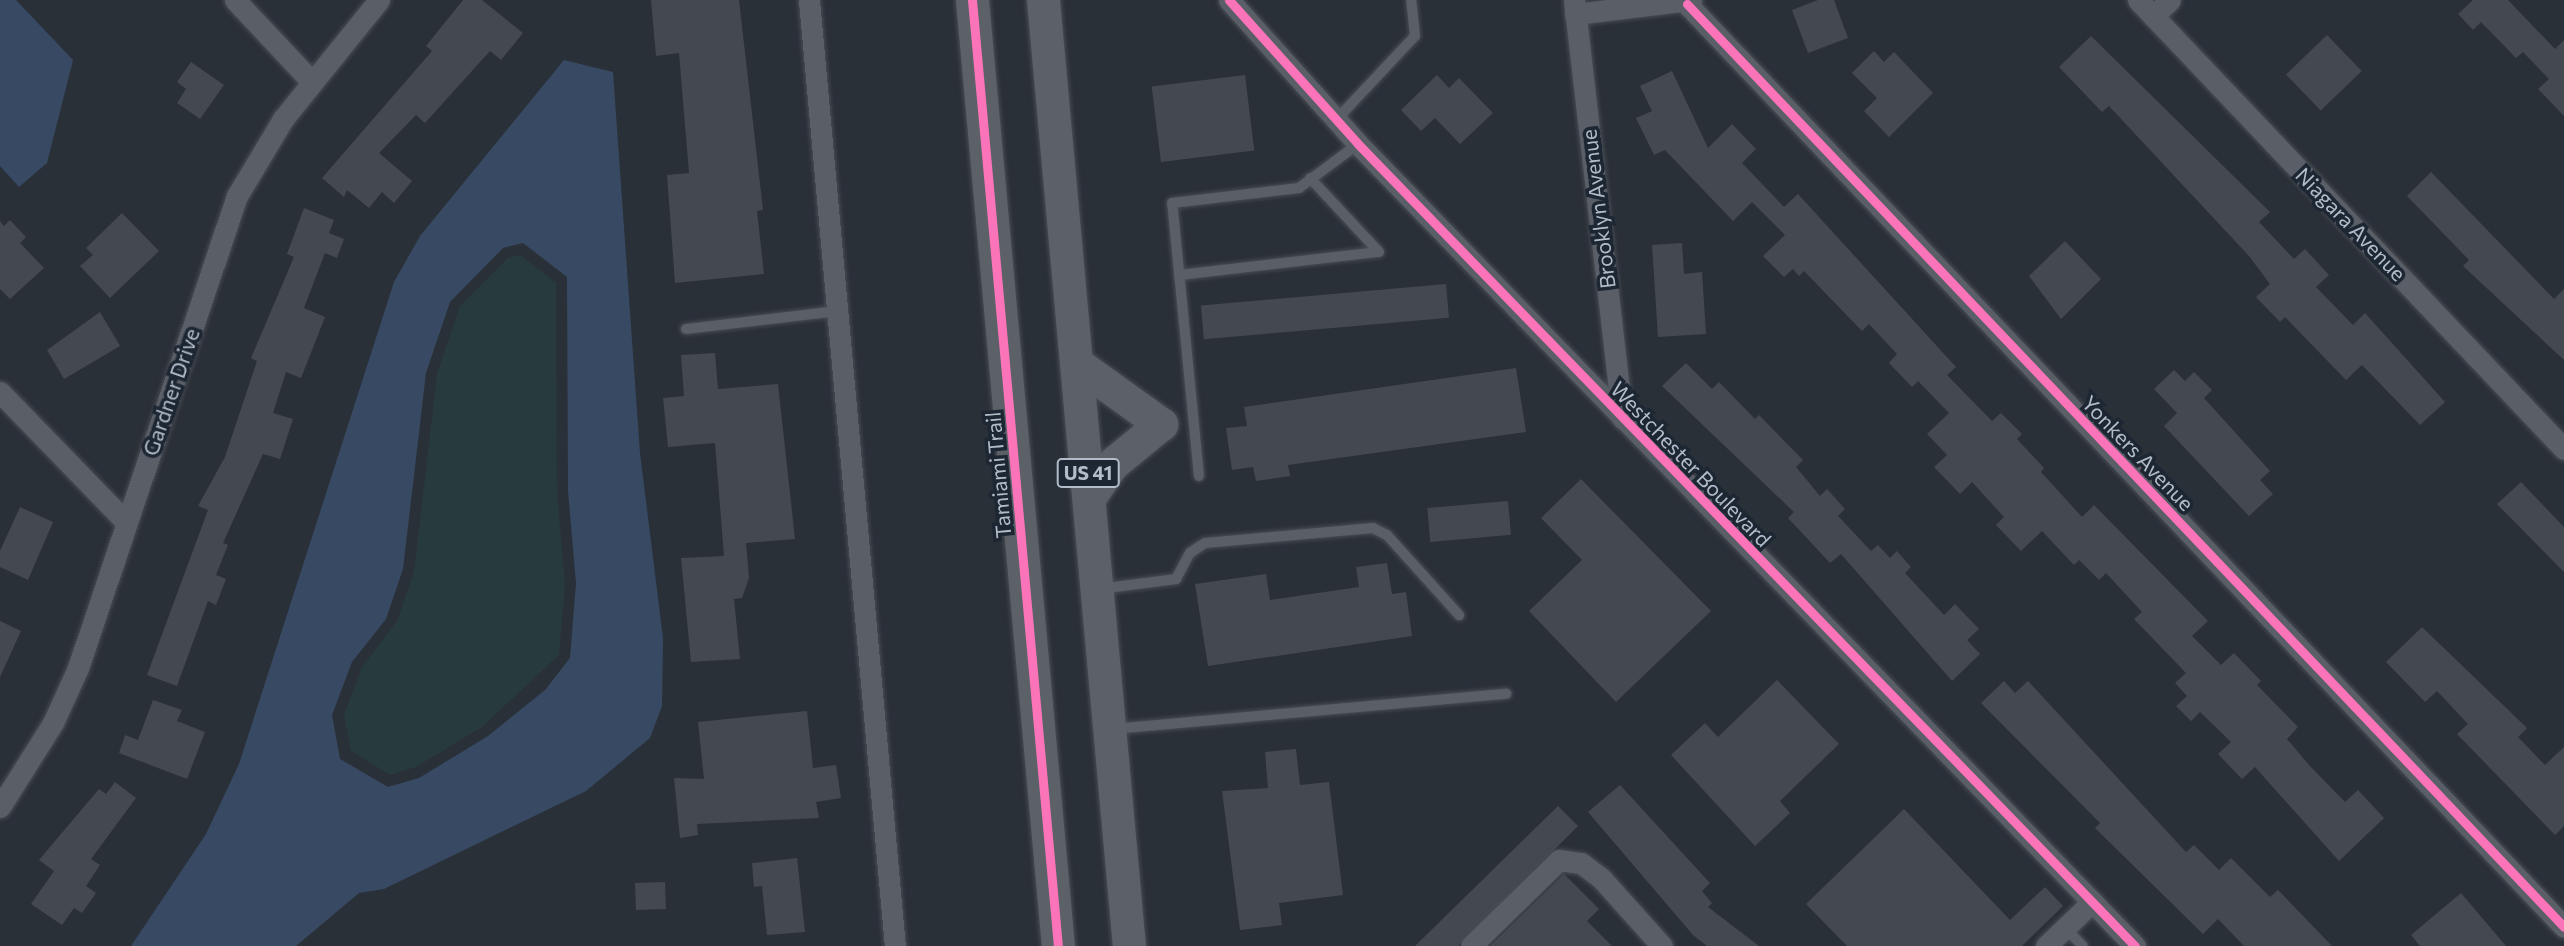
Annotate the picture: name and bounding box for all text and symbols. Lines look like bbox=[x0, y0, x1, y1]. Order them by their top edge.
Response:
street label: Brooklyn Avenue bbox=[1576, 128, 1620, 290]
street label: Niagara Avenue bbox=[2291, 162, 2411, 286]
street label: Gardner Drive bbox=[137, 325, 205, 459]
street label: Westchester Boulevard bbox=[1606, 376, 1776, 552]
street label: Yonkers Avenue bbox=[2077, 390, 2199, 516]
street label: Tamiami Trail bbox=[980, 411, 1016, 539]
road number: US 41 bbox=[1056, 458, 1120, 488]

